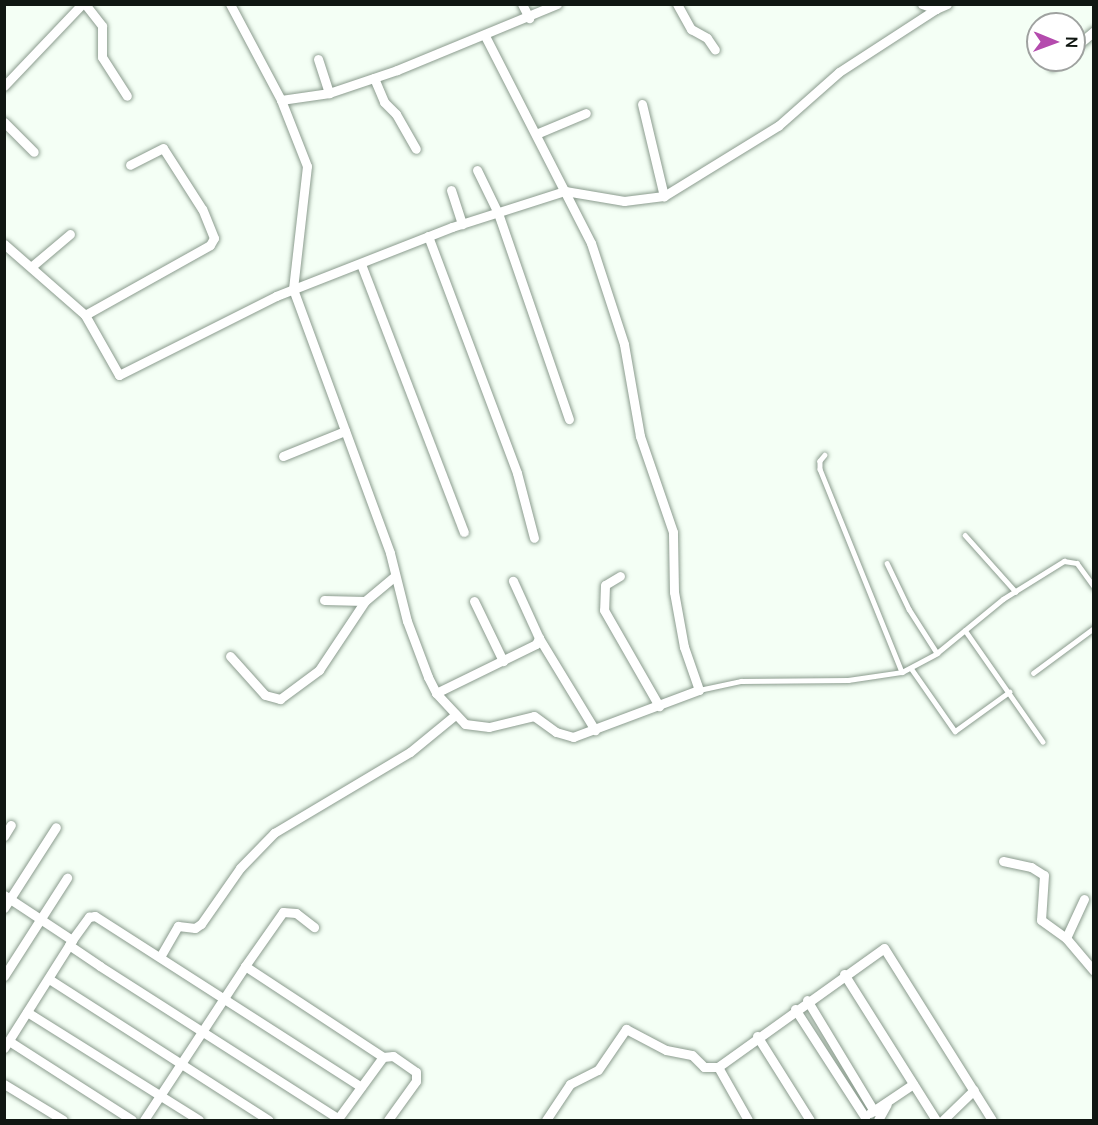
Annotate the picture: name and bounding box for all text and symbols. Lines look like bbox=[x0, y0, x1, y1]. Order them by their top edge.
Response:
north arrow bbox=[1026, 12, 1086, 72]
text: N bbox=[1061, 36, 1083, 48]

